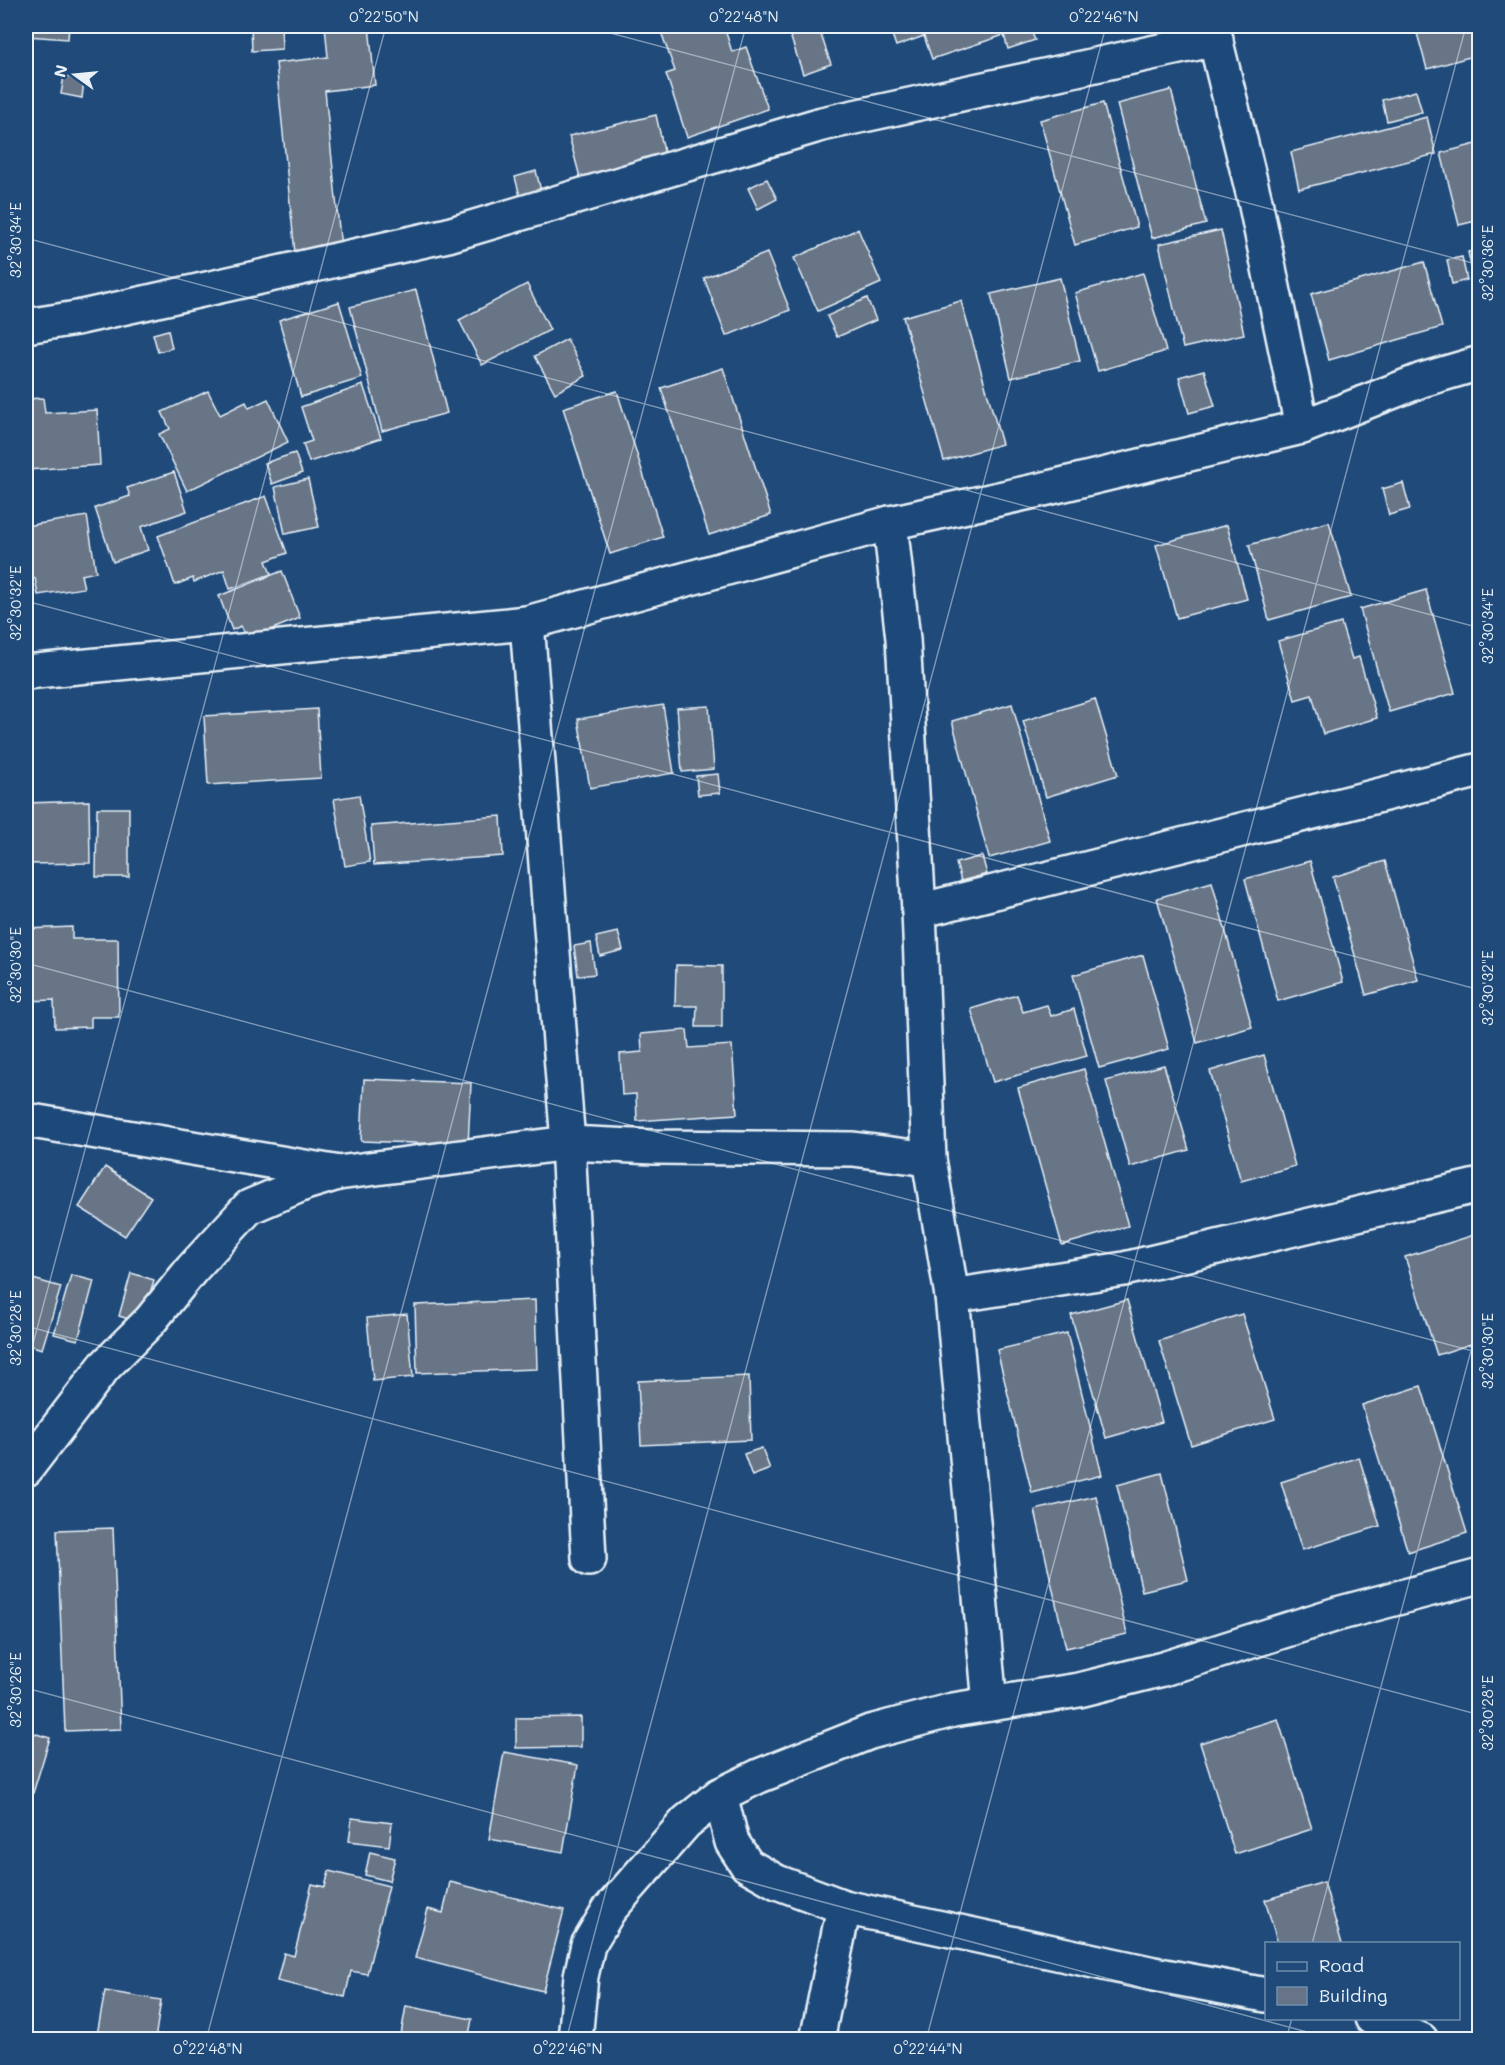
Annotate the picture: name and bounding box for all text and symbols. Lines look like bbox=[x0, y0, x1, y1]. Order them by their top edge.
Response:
text: 0°22'50"N bbox=[349, 6, 419, 26]
text: 0°22'48"N bbox=[709, 6, 779, 26]
text: 0°22'46"N bbox=[1069, 6, 1139, 26]
north arrow bbox=[45, 45, 105, 105]
text: N bbox=[48, 62, 72, 80]
text: 32°30'34"E bbox=[5, 202, 25, 278]
text: 32°30'36"E bbox=[1477, 225, 1497, 301]
text: 32°30'32"E bbox=[5, 565, 25, 641]
text: 32°30'34"E bbox=[1477, 588, 1497, 664]
text: 32°30'30"E bbox=[5, 926, 25, 1003]
text: 32°30'32"E bbox=[1477, 950, 1497, 1026]
text: 32°30'28"E bbox=[5, 1290, 25, 1366]
text: 32°30'30"E bbox=[1477, 1312, 1497, 1389]
text: 32°30'26"E bbox=[5, 1652, 25, 1728]
text: 32°30'28"E bbox=[1477, 1675, 1497, 1751]
legend bbox=[1265, 1942, 1460, 2020]
text: Road bbox=[1319, 1953, 1364, 1977]
text: Building bbox=[1319, 1983, 1387, 2007]
text: 0°22'48"N bbox=[173, 2038, 243, 2058]
text: 0°22'46"N bbox=[533, 2038, 603, 2058]
text: 0°22'44"N bbox=[893, 2038, 963, 2058]

